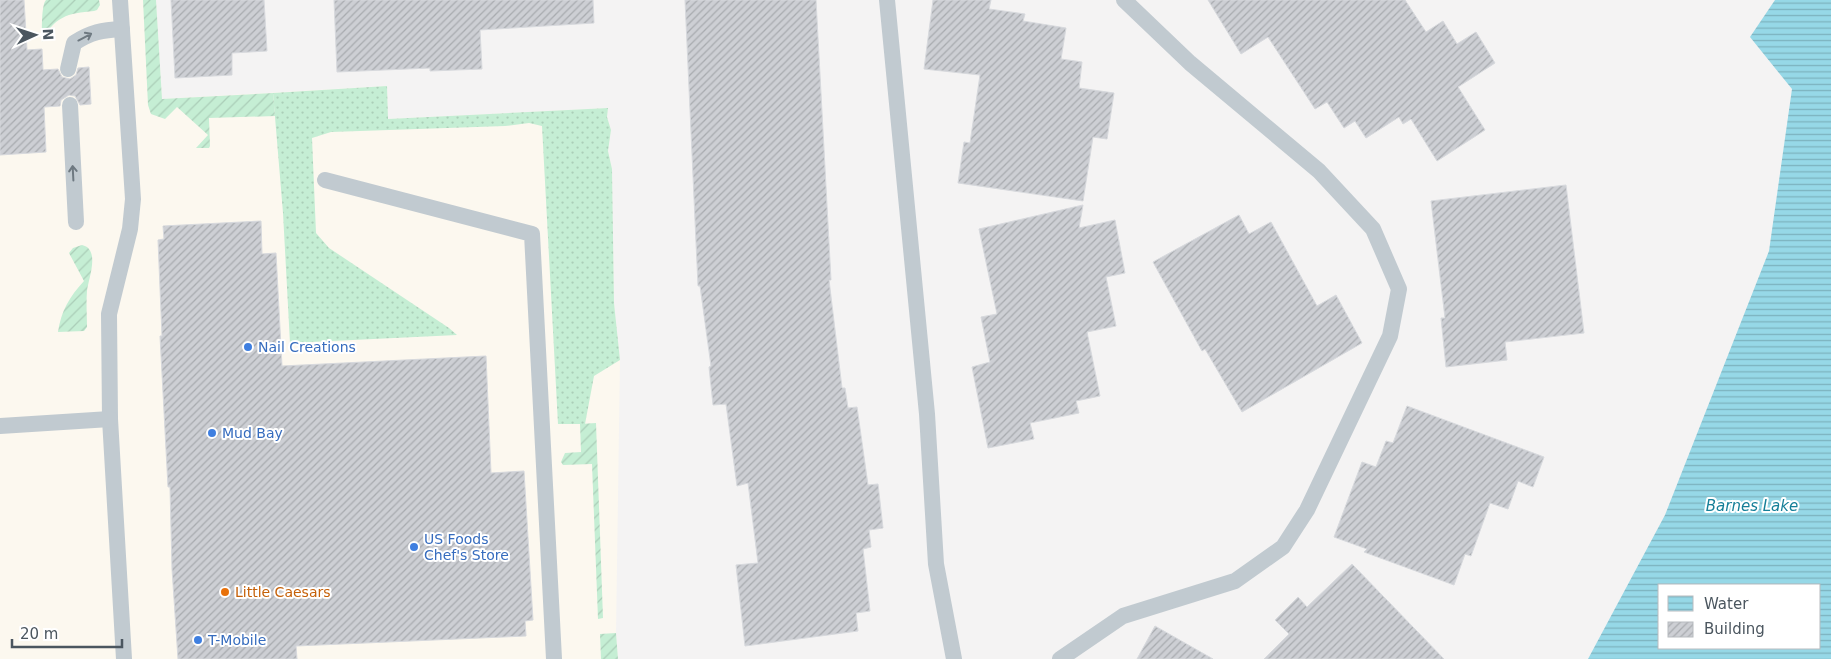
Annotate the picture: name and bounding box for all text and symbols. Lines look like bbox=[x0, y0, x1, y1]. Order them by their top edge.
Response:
north arrow bbox=[10, 10, 60, 60]
text: N bbox=[40, 28, 56, 41]
one-way arrow bbox=[77, 32, 92, 42]
one-way arrow bbox=[69, 165, 78, 181]
place label: Nail Creations bbox=[258, 339, 356, 355]
marker: Nail Creations bbox=[242, 341, 254, 353]
place label: Mud Bay bbox=[222, 425, 283, 441]
marker: Mud Bay bbox=[206, 427, 218, 439]
water label: Barnes Lake bbox=[1706, 497, 1798, 515]
place label: US Foods Chef's Store bbox=[424, 531, 509, 563]
marker: US Foods Chef's Store bbox=[408, 541, 420, 553]
place label: Little Caesars bbox=[235, 584, 331, 600]
legend bbox=[1658, 584, 1821, 649]
marker: Little Caesars bbox=[219, 586, 231, 598]
text: Water bbox=[1704, 595, 1749, 613]
scale bar bbox=[12, 616, 122, 648]
text: Building bbox=[1704, 620, 1765, 638]
text: 20 m bbox=[20, 625, 58, 643]
place label: T-Mobile bbox=[207, 632, 266, 648]
marker: T-Mobile bbox=[192, 634, 204, 646]

